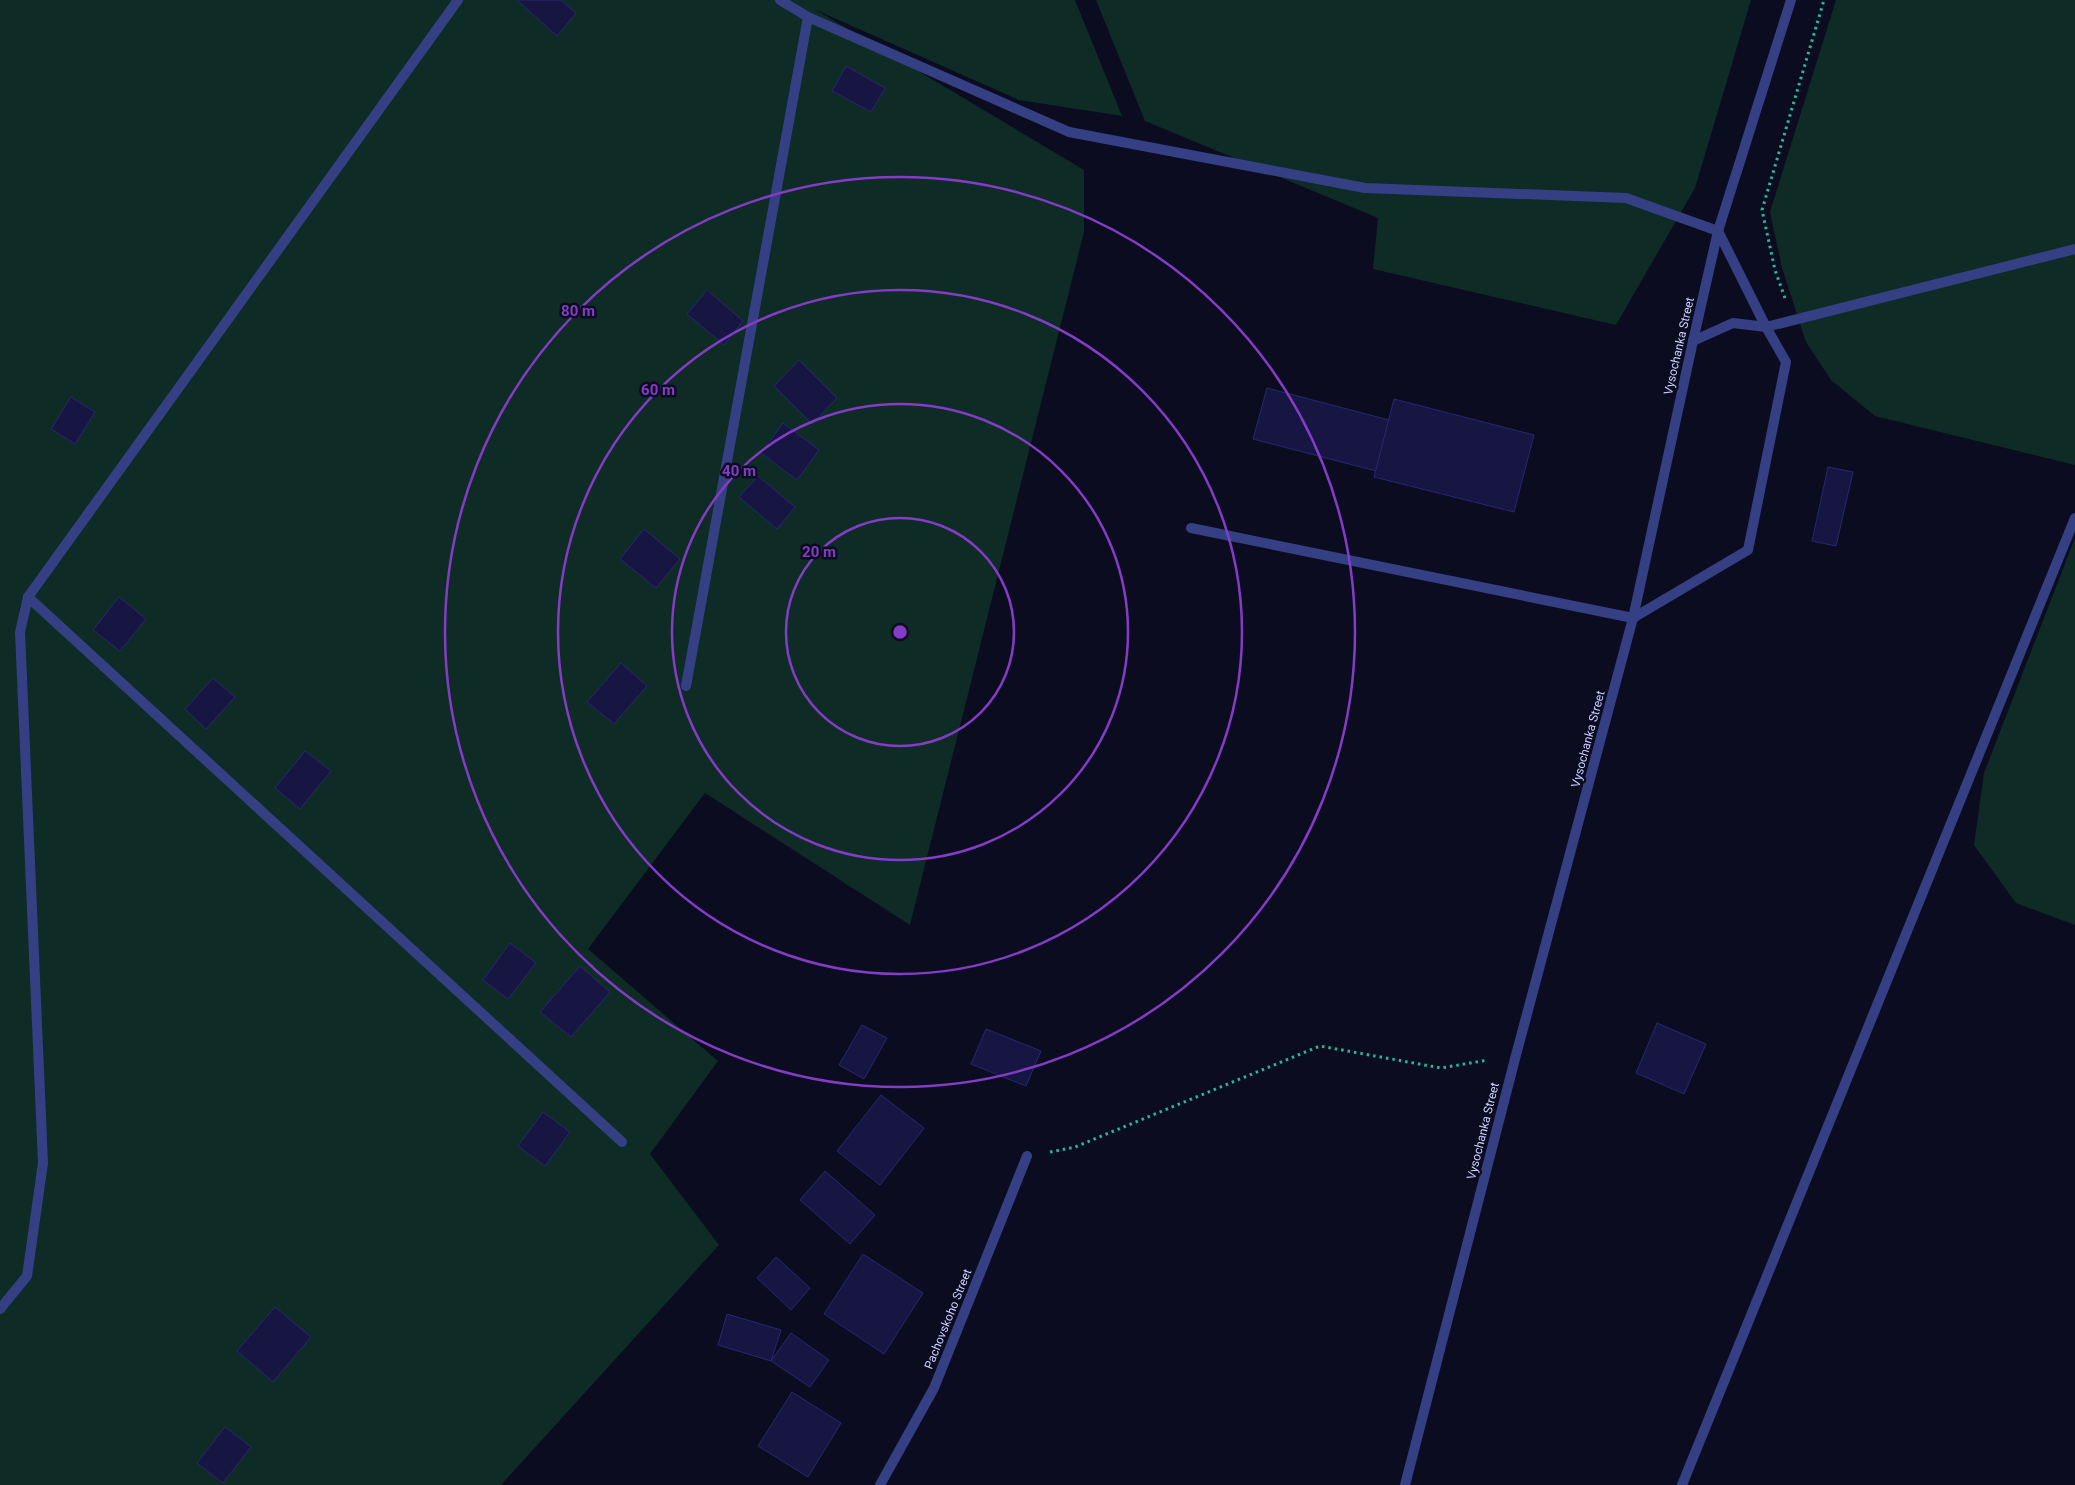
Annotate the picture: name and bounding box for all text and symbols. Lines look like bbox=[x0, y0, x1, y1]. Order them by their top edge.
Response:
street label: Vysochanka Street bbox=[1661, 296, 1697, 396]
text: 80 m bbox=[561, 302, 595, 320]
text: 60 m bbox=[641, 381, 675, 399]
text: 40 m bbox=[722, 462, 756, 480]
text: 20 m bbox=[802, 543, 836, 561]
centre of rings bbox=[891, 623, 909, 641]
street label: Vysochanka Street bbox=[1568, 689, 1608, 789]
street label: Vysochanka Street bbox=[1464, 1081, 1502, 1181]
street label: Pachovskoho Street bbox=[922, 1267, 975, 1371]

